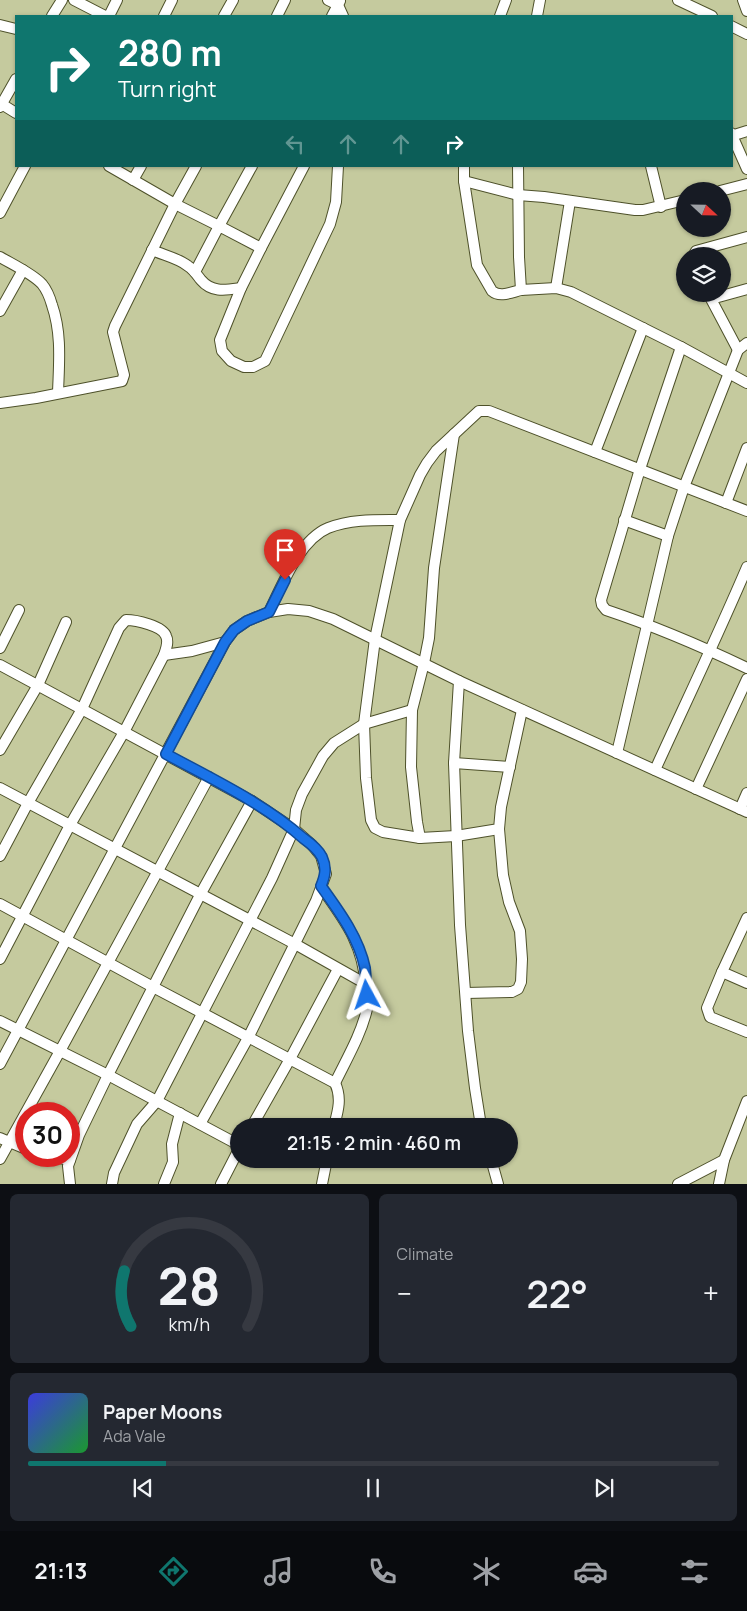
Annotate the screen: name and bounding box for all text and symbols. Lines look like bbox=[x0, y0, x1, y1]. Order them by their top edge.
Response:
text: 280 m bbox=[118, 29, 222, 77]
icon: right bbox=[35, 35, 100, 100]
text: Turn right bbox=[118, 74, 216, 104]
icon: left bbox=[281, 130, 309, 158]
icon: ahead bbox=[334, 130, 362, 158]
icon: ahead bbox=[387, 130, 415, 158]
icon: right bbox=[440, 130, 468, 158]
north arrow bbox=[676, 182, 731, 238]
map controls bbox=[676, 182, 731, 302]
button: layers bbox=[676, 247, 731, 302]
pin bbox=[264, 529, 306, 580]
icon: arrive bbox=[271, 536, 299, 564]
position arrow bbox=[340, 968, 392, 1020]
speed limit sign: 30 bbox=[15, 1102, 80, 1167]
text: 21:15 · 2 min · 460 m bbox=[287, 1130, 461, 1156]
text: Climate bbox=[397, 1243, 453, 1265]
text: 28 bbox=[158, 1250, 221, 1321]
text: 22° bbox=[526, 1267, 588, 1319]
text: − bbox=[397, 1274, 412, 1312]
text: + bbox=[703, 1274, 719, 1312]
text: km/h bbox=[168, 1312, 210, 1336]
text: Paper Moons bbox=[103, 1399, 222, 1425]
text: Ada Vale bbox=[103, 1425, 166, 1447]
icon: previous bbox=[129, 1474, 157, 1502]
icon: pause bbox=[359, 1474, 387, 1502]
icon: next bbox=[590, 1474, 618, 1502]
icon: directions bbox=[156, 1554, 191, 1589]
icon: music bbox=[261, 1554, 296, 1589]
icon: phone bbox=[365, 1554, 400, 1589]
icon: climate bbox=[469, 1554, 504, 1589]
icon: car bbox=[573, 1554, 608, 1589]
icon: filters bbox=[677, 1554, 712, 1589]
text: 21:13 bbox=[35, 1556, 87, 1586]

